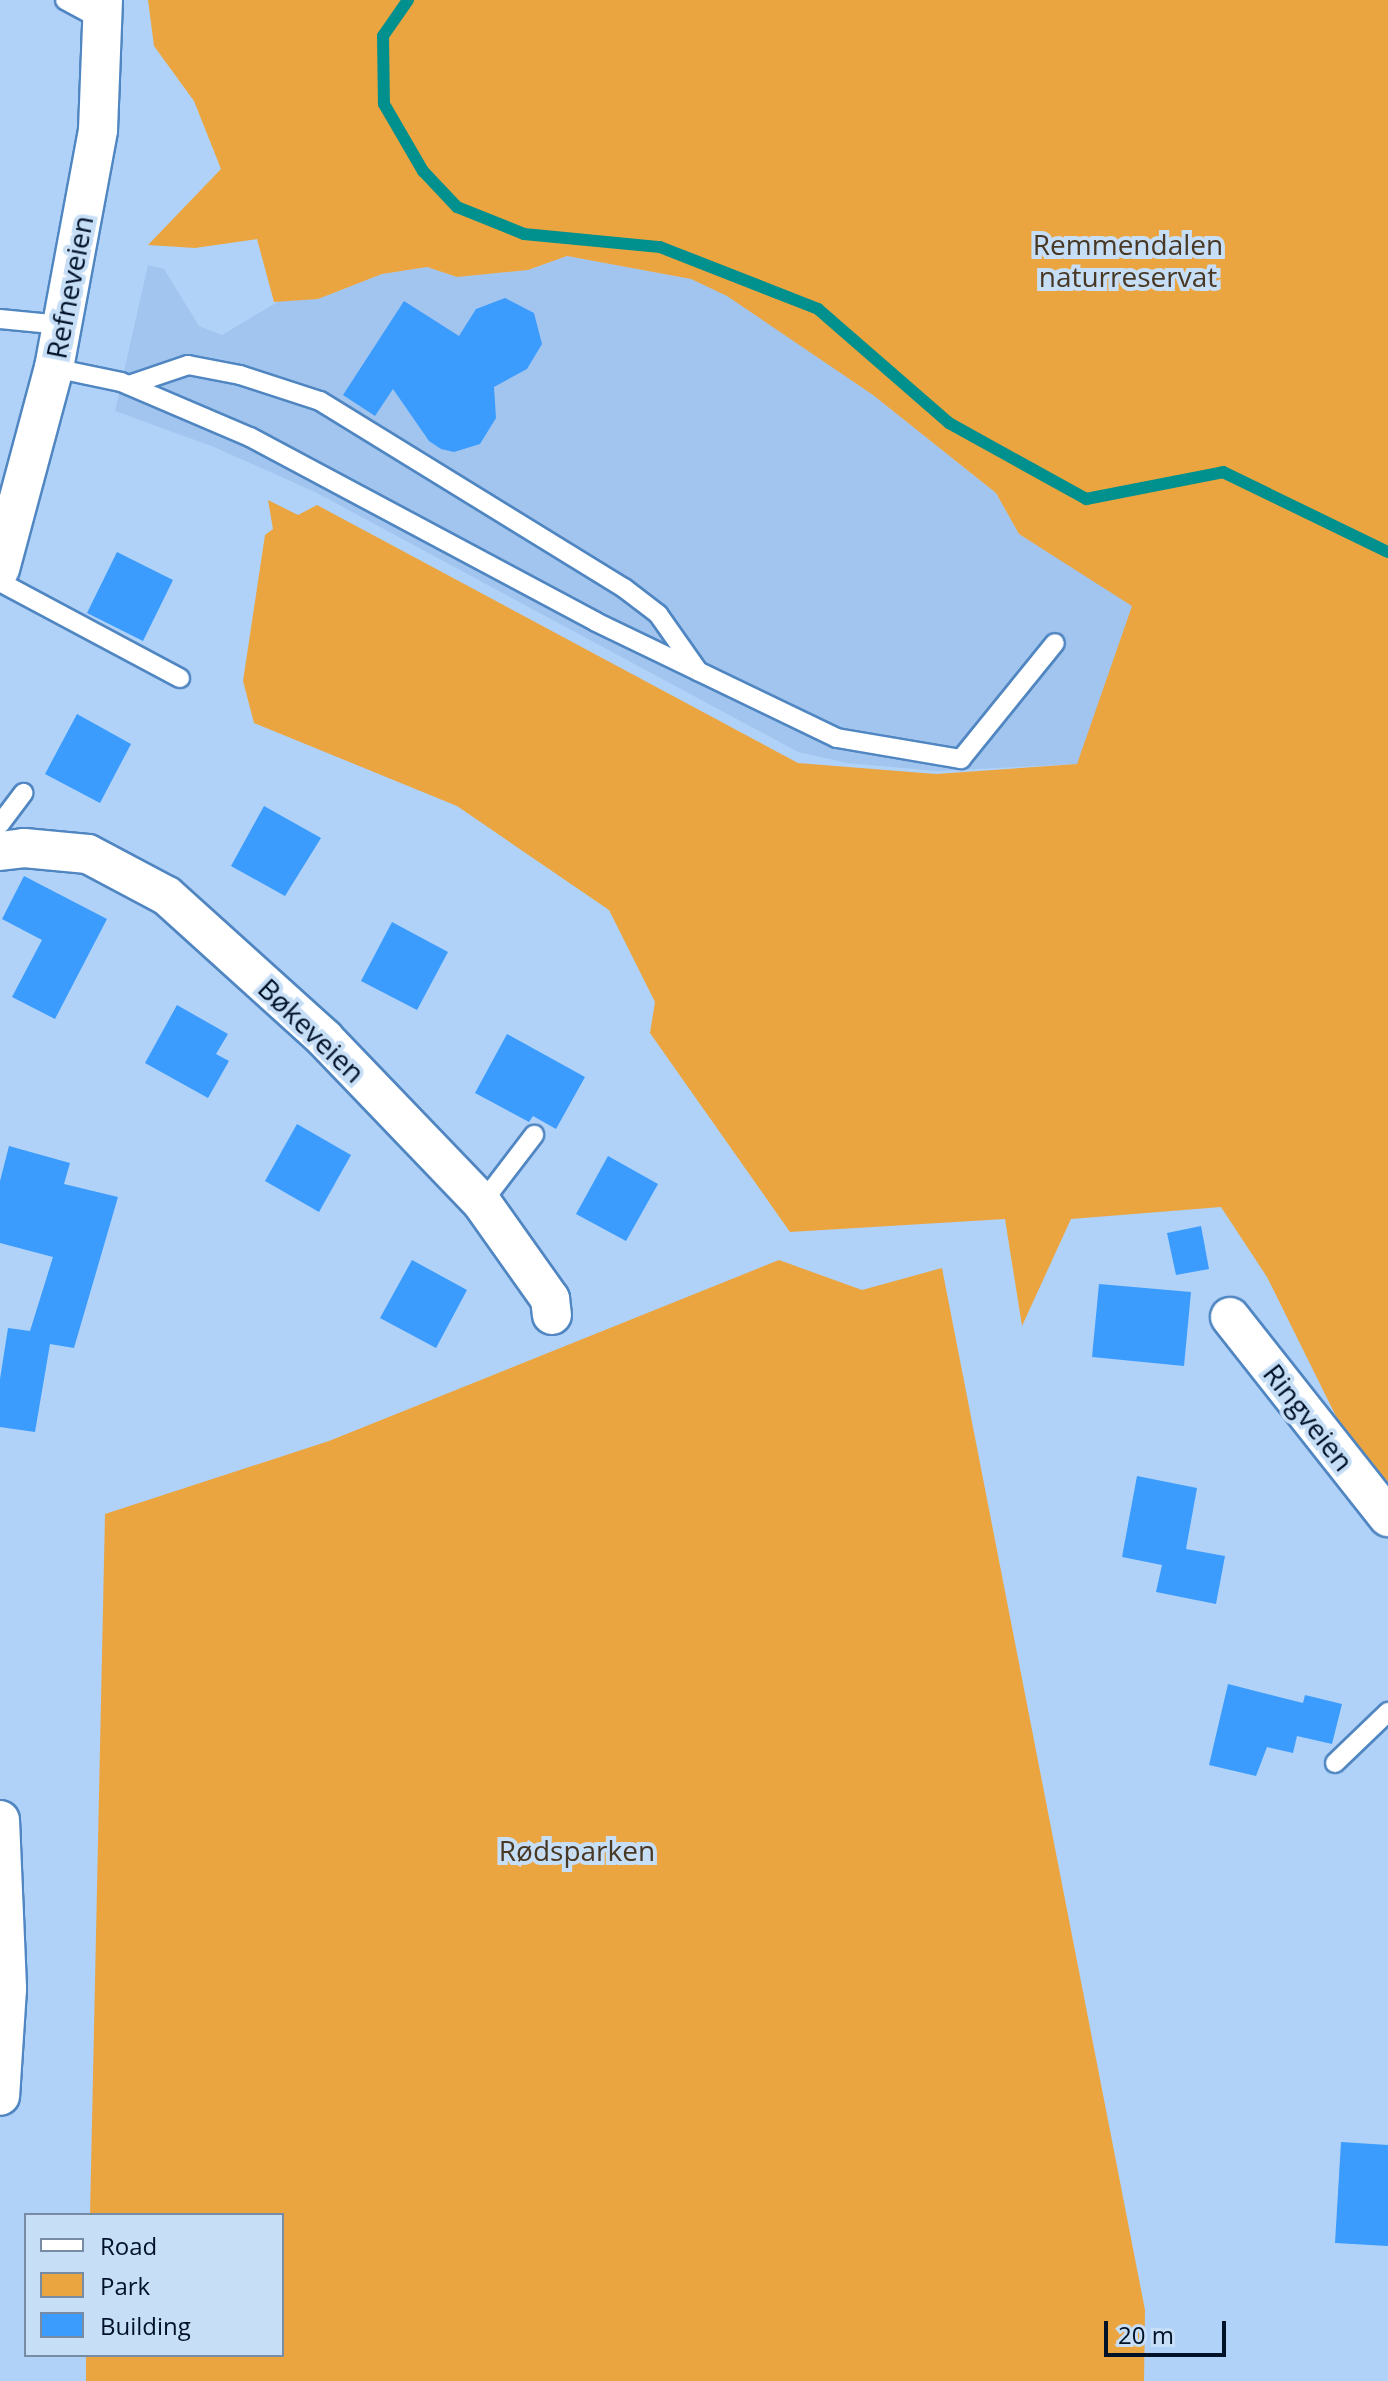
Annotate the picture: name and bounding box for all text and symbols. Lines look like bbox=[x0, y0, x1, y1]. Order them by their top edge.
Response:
street label: Refneveien bbox=[39, 213, 99, 361]
park label: Remmendalen naturreservat bbox=[1033, 227, 1223, 293]
street label: Bøkeveien bbox=[252, 971, 372, 1089]
street label: Ringveien bbox=[1257, 1357, 1361, 1477]
park label: Rødsparken bbox=[499, 1833, 655, 1867]
legend bbox=[24, 2213, 284, 2357]
text: Road bbox=[100, 2229, 157, 2262]
text: Park bbox=[100, 2269, 150, 2302]
scale bar bbox=[1108, 2305, 1230, 2355]
text: Building bbox=[100, 2309, 191, 2342]
text: 20 m bbox=[1118, 2318, 1174, 2351]

